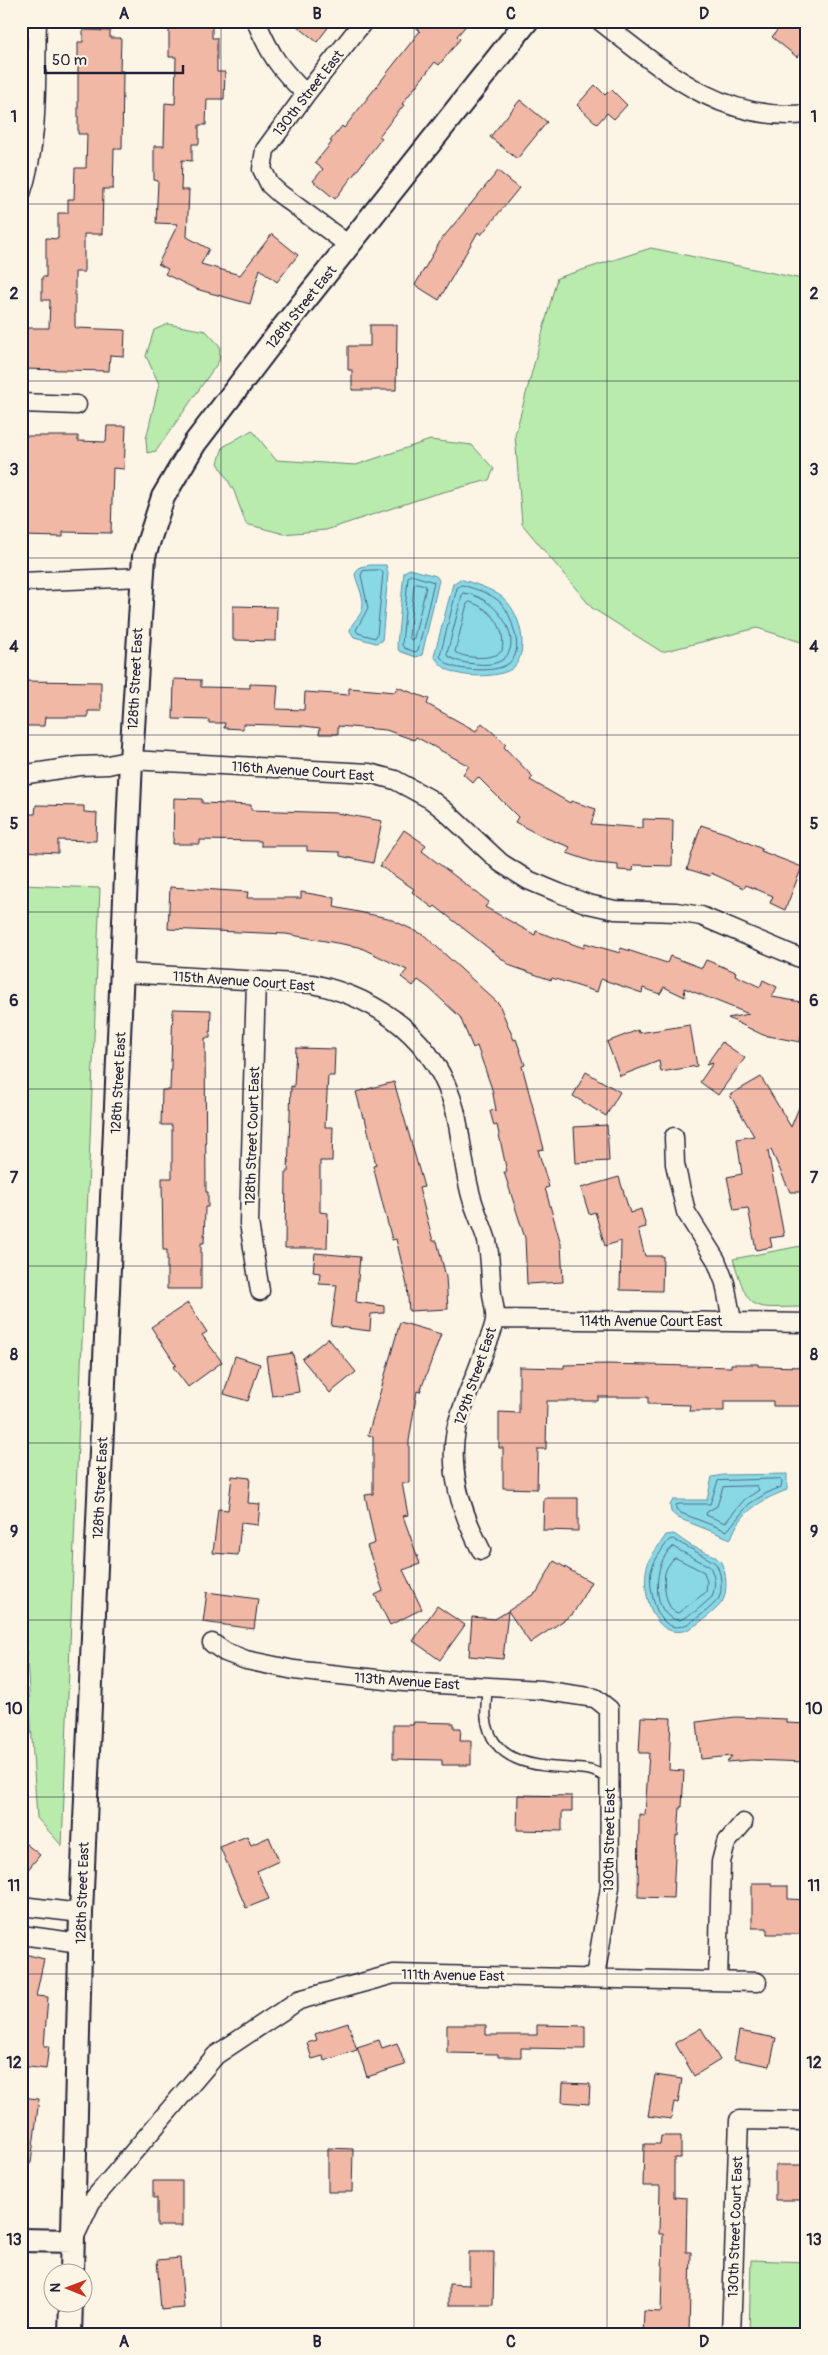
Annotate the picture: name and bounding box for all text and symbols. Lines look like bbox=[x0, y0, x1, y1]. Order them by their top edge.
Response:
text: A bbox=[119, 4, 130, 24]
text: B bbox=[312, 4, 322, 24]
text: C bbox=[506, 4, 516, 24]
text: D bbox=[699, 4, 709, 24]
scale bar bbox=[45, 42, 182, 74]
street label: 130th Street East bbox=[269, 47, 348, 140]
text: 50 m bbox=[52, 51, 87, 70]
text: 1 bbox=[11, 107, 17, 127]
text: 1 bbox=[811, 107, 817, 127]
street label: 128th Street East bbox=[263, 262, 340, 352]
text: 2 bbox=[10, 284, 19, 304]
text: 2 bbox=[810, 284, 819, 304]
text: 3 bbox=[10, 460, 19, 480]
text: 3 bbox=[810, 460, 819, 480]
street label: 128th Street East bbox=[124, 627, 147, 731]
text: 4 bbox=[9, 637, 19, 657]
text: 4 bbox=[809, 637, 819, 657]
street label: 116th Avenue Court East bbox=[231, 758, 375, 785]
text: 5 bbox=[10, 814, 19, 834]
text: 5 bbox=[810, 814, 819, 834]
street label: 115th Avenue Court East bbox=[172, 968, 316, 995]
text: 6 bbox=[9, 991, 19, 1011]
text: 6 bbox=[809, 991, 819, 1011]
street label: 128th Street East bbox=[107, 1031, 130, 1135]
street label: 128th Street Court East bbox=[242, 1066, 263, 1206]
text: 7 bbox=[10, 1168, 19, 1188]
text: 7 bbox=[810, 1168, 819, 1188]
street label: 114th Avenue Court East bbox=[580, 1313, 723, 1330]
street label: 129th Street East bbox=[451, 1325, 500, 1427]
text: 8 bbox=[10, 1345, 18, 1365]
text: 8 bbox=[810, 1345, 818, 1365]
street label: 128th Street East bbox=[89, 1436, 112, 1540]
text: 9 bbox=[10, 1522, 18, 1542]
text: 9 bbox=[810, 1522, 818, 1542]
street label: 113th Avenue East bbox=[354, 1669, 461, 1694]
text: 10 bbox=[5, 1699, 23, 1719]
text: 10 bbox=[805, 1699, 823, 1719]
street label: 130th Street East bbox=[600, 1787, 619, 1893]
street label: 128th Street East bbox=[72, 1841, 93, 1944]
text: 11 bbox=[8, 1876, 20, 1896]
text: 11 bbox=[808, 1876, 820, 1896]
street label: 111th Avenue East bbox=[401, 1966, 505, 1985]
text: 12 bbox=[6, 2053, 22, 2073]
text: 12 bbox=[806, 2053, 822, 2073]
street label: 130th Street Court East bbox=[725, 2156, 746, 2298]
text: 13 bbox=[6, 2230, 22, 2250]
text: 13 bbox=[806, 2230, 822, 2250]
north arrow bbox=[42, 2262, 92, 2312]
text: N bbox=[47, 2283, 64, 2293]
text: A bbox=[119, 2332, 130, 2352]
text: B bbox=[312, 2332, 322, 2352]
text: C bbox=[506, 2332, 516, 2352]
text: D bbox=[699, 2332, 709, 2352]

